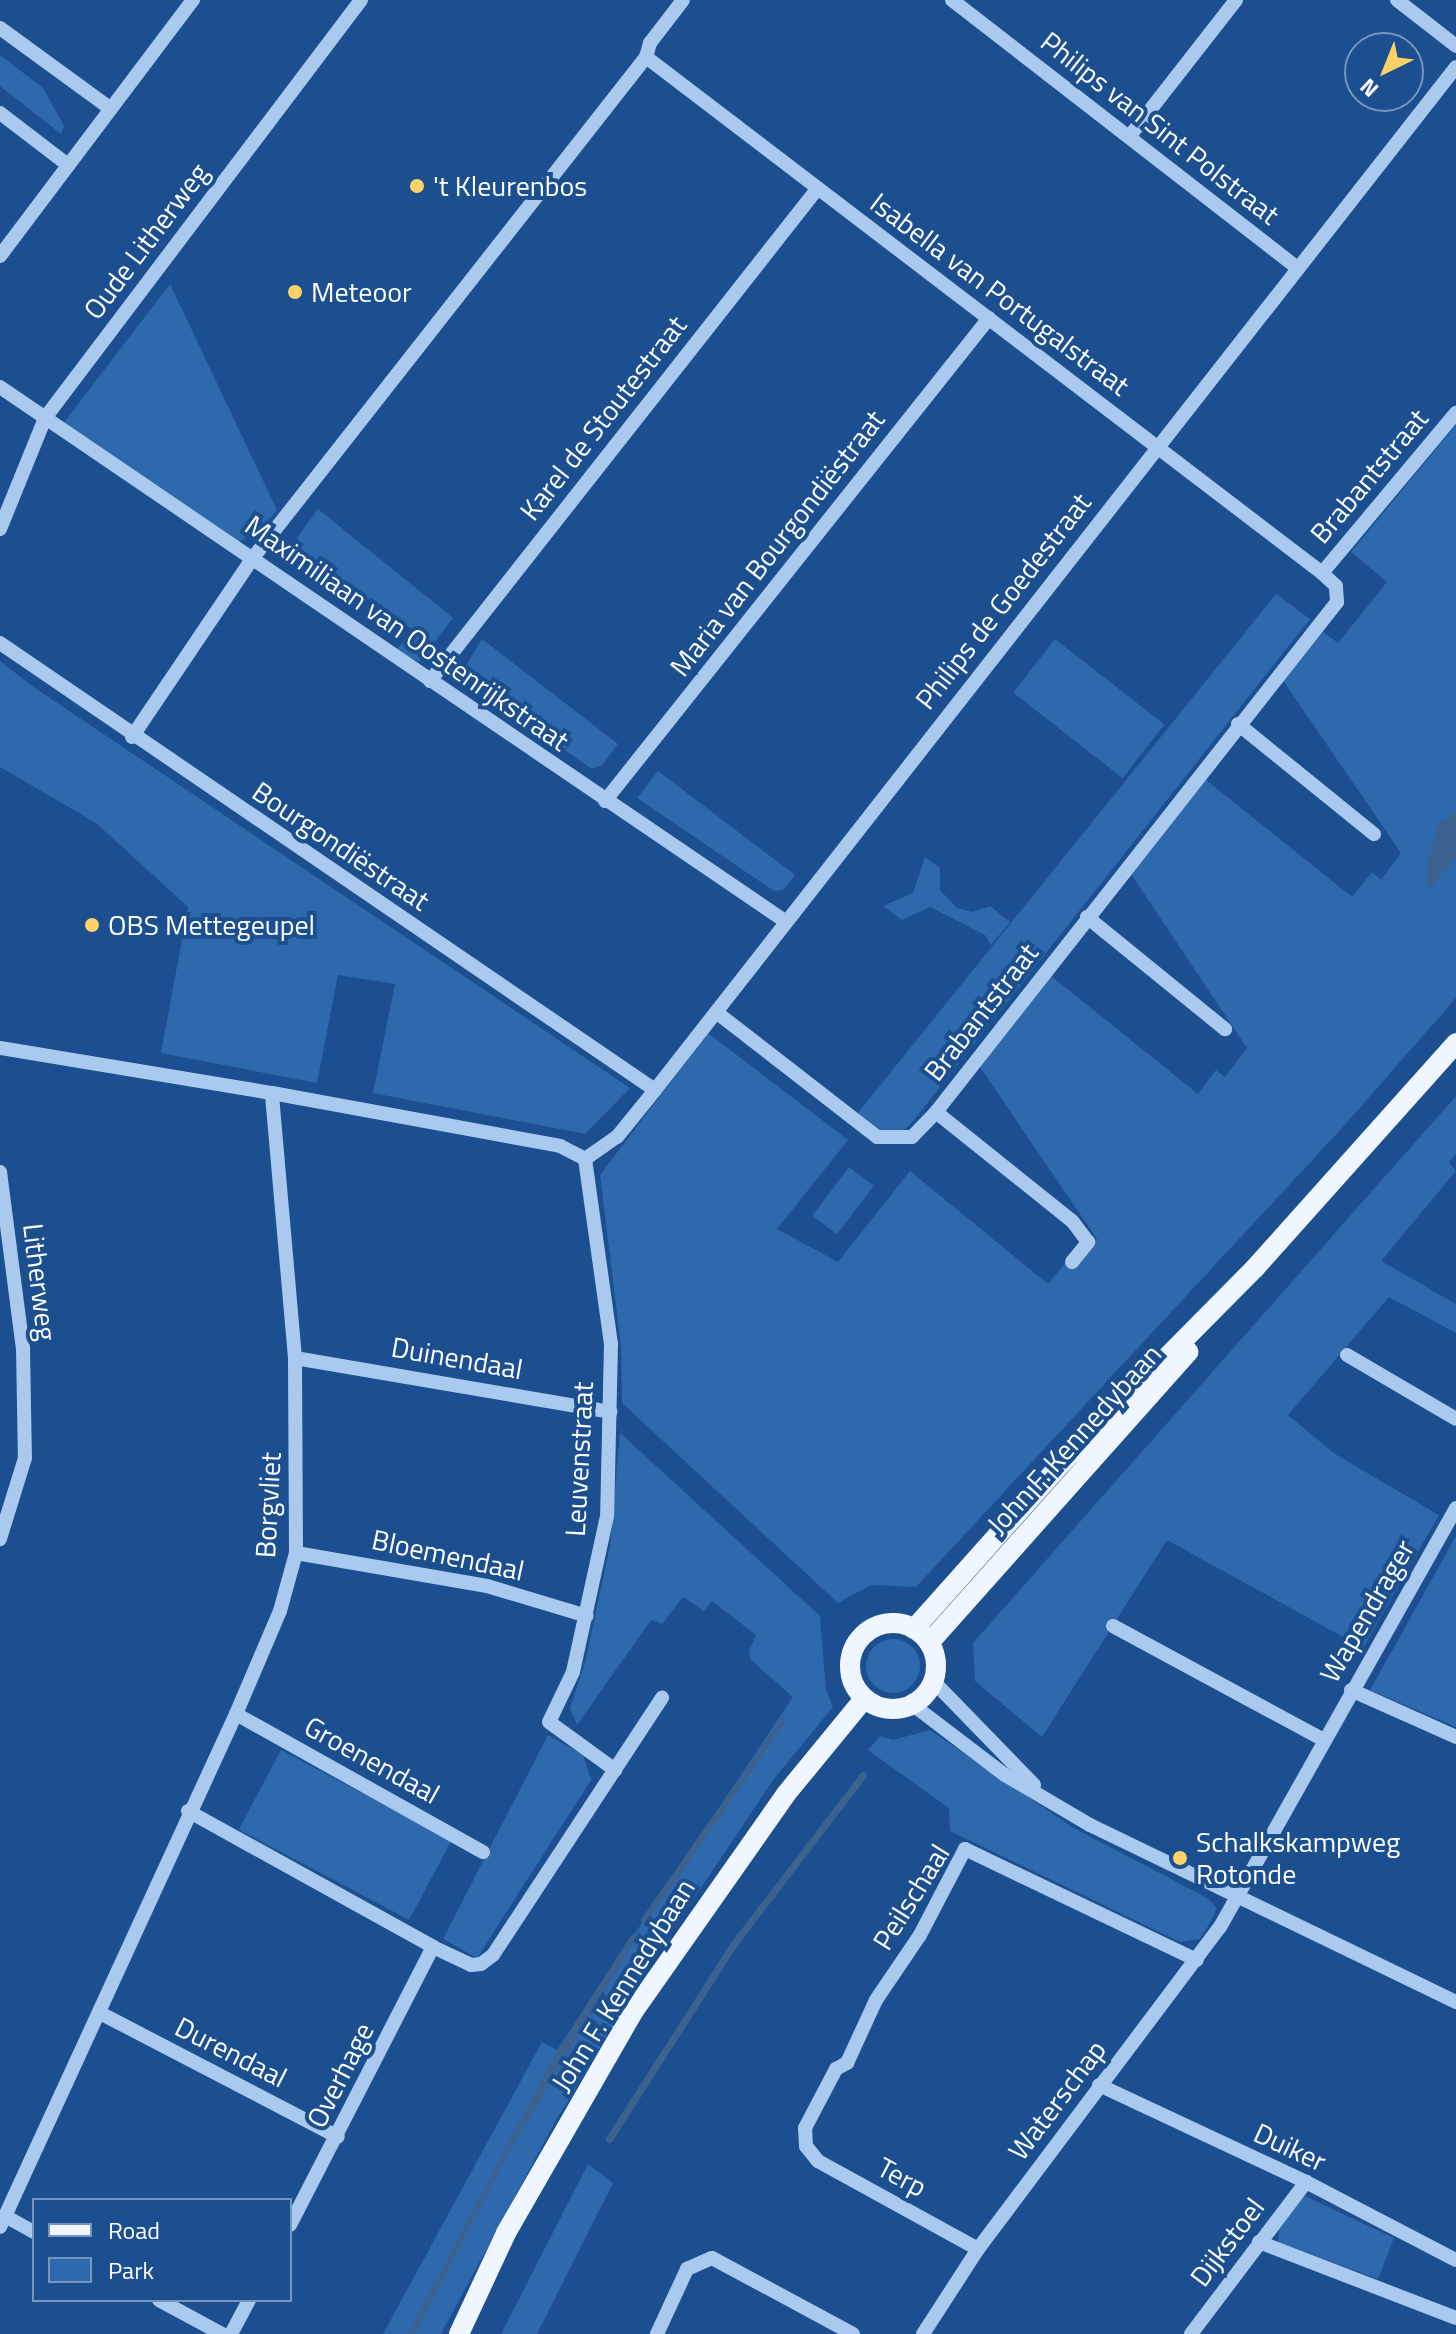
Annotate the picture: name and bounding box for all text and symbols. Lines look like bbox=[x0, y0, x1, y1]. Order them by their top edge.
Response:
street label: Philips van Sint Polstraat bbox=[1034, 25, 1286, 231]
north arrow bbox=[1344, 32, 1424, 112]
text: N bbox=[1352, 70, 1386, 106]
street label: Oude Litherweg bbox=[76, 156, 216, 326]
place label: 't Kleurenbos bbox=[433, 169, 587, 203]
marker: 't Kleurenbos bbox=[408, 177, 426, 195]
street label: Isabella van Portugalstraat bbox=[864, 186, 1136, 402]
place label: Meteoor bbox=[311, 275, 412, 309]
marker: Meteoor bbox=[286, 283, 304, 301]
street label: Karel de Stoutestraat bbox=[513, 309, 693, 527]
street label: Brabantstraat bbox=[1303, 402, 1435, 550]
street label: Maria van Bourgondiëstraat bbox=[663, 403, 891, 683]
street label: Philips de Goedestraat bbox=[908, 486, 1098, 716]
street label: Maximiliaan van Oostenrijkstraat bbox=[239, 508, 575, 758]
street label: Bourgondiëstraat bbox=[246, 774, 436, 918]
place label: OBS Mettegeupel bbox=[108, 908, 315, 942]
marker: OBS Mettegeupel bbox=[83, 916, 101, 934]
street label: Brabantstraat bbox=[917, 937, 1045, 1087]
street label: Litherweg bbox=[16, 1221, 64, 1343]
street label: Duinendaal bbox=[389, 1330, 525, 1386]
street label: John F. Kennedybaan bbox=[980, 1337, 1168, 1541]
street label: Leuvenstraat bbox=[558, 1381, 600, 1537]
street label: Borgvliet bbox=[248, 1451, 288, 1559]
street label: Bloemendaal bbox=[369, 1522, 527, 1588]
street label: Wapendrager bbox=[1313, 1534, 1421, 1688]
street label: Groenendaal bbox=[299, 1709, 445, 1811]
place label: Schalkskampweg Rotonde bbox=[1196, 1825, 1400, 1891]
street label: Peilschaal bbox=[865, 1838, 957, 1956]
marker: Schalkskampweg Rotonde bbox=[1171, 1849, 1189, 1867]
street label: John F. Kennedybaan bbox=[544, 1873, 702, 2097]
street label: Durendaal bbox=[170, 2010, 292, 2094]
street label: Overhage bbox=[299, 2017, 381, 2133]
street label: Waterschap bbox=[1001, 2034, 1113, 2166]
street label: Duiker bbox=[1248, 2116, 1332, 2178]
street label: Terp bbox=[872, 2150, 932, 2204]
street label: Dijkstoel bbox=[1183, 2191, 1271, 2293]
legend bbox=[32, 2198, 292, 2302]
text: Road bbox=[108, 2212, 160, 2248]
text: Park bbox=[108, 2252, 154, 2288]

